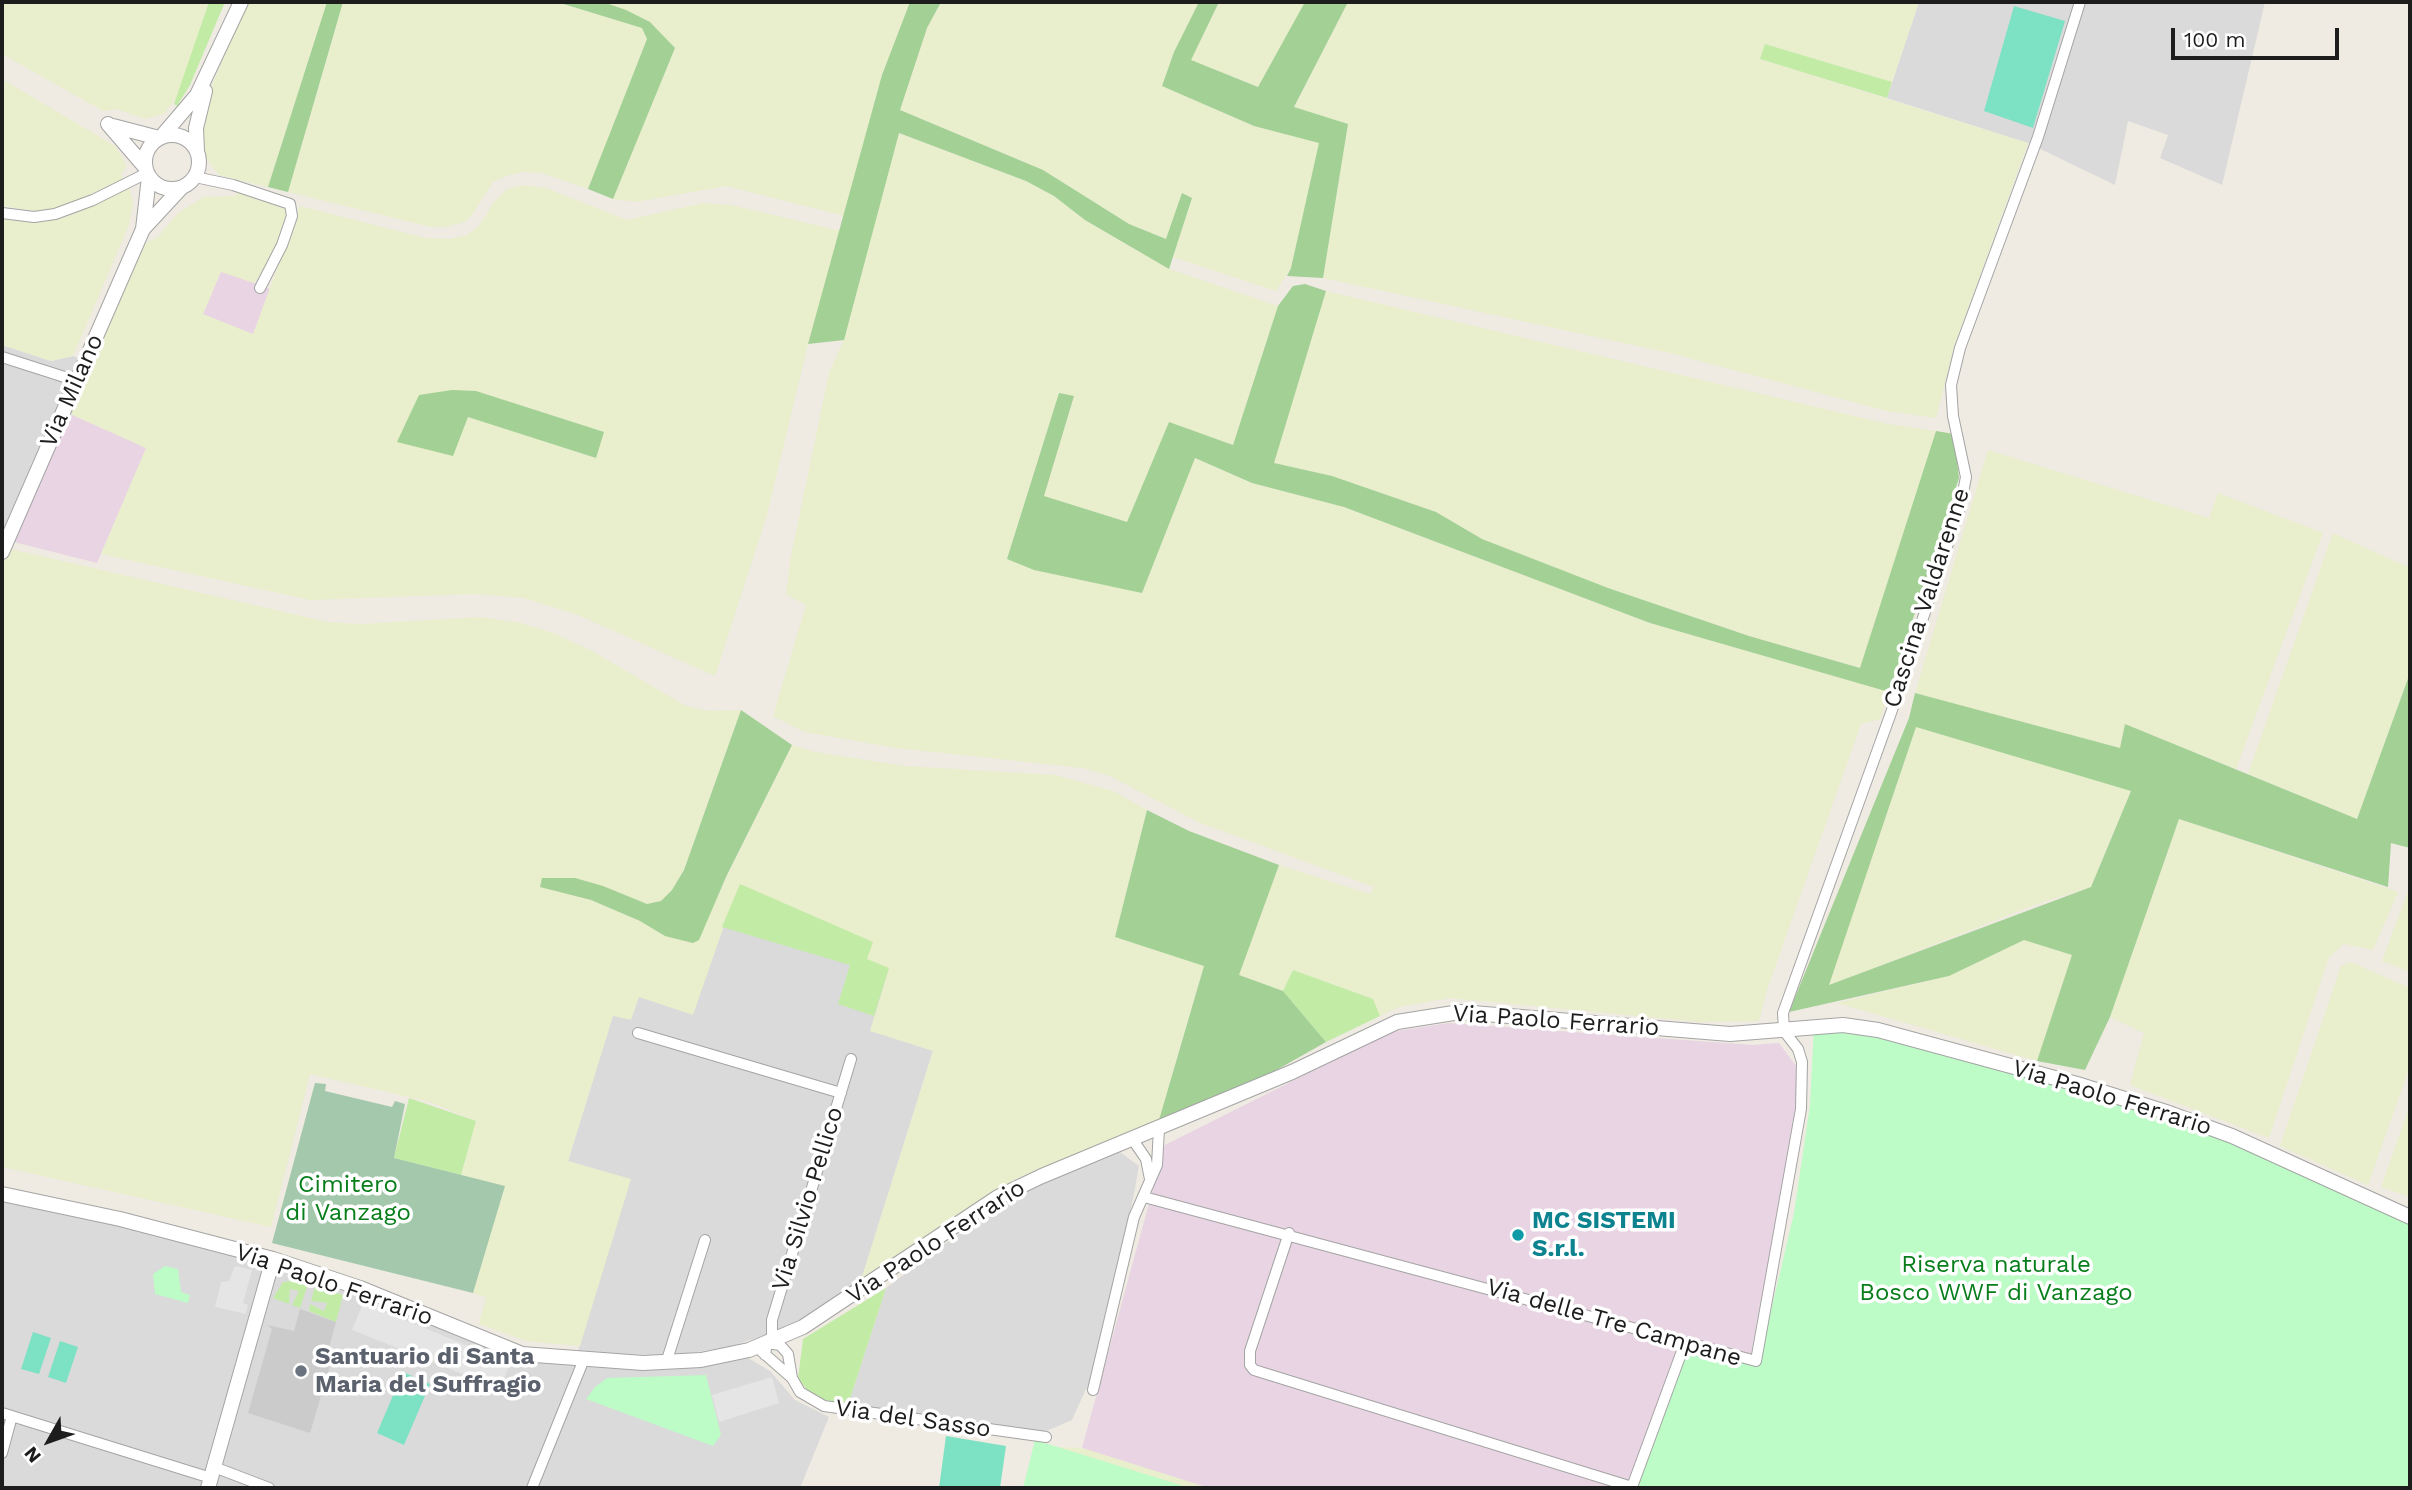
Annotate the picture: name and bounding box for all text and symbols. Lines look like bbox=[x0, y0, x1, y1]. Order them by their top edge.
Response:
scale bar bbox=[2174, 14, 2342, 58]
text: 100 m bbox=[2184, 27, 2246, 52]
street label: Via Milano bbox=[34, 330, 110, 452]
street label: Cascina Valdarenne bbox=[1878, 484, 1976, 712]
street label: Via Paolo Ferrario bbox=[1452, 999, 1660, 1043]
street label: Via Paolo Ferrario bbox=[2009, 1054, 2215, 1142]
street label: Via Silvio Pellico bbox=[766, 1104, 850, 1294]
park label: Cimitero di Vanzago bbox=[285, 1171, 411, 1227]
street label: Via Paolo Ferrario bbox=[841, 1174, 1031, 1310]
place label: MC SISTEMI S.r.l. bbox=[1532, 1207, 1676, 1263]
marker: MC SISTEMI S.r.l. bbox=[1510, 1227, 1526, 1243]
street label: Via Paolo Ferrario bbox=[232, 1238, 436, 1332]
park label: Riserva naturale Bosco WWF di Vanzago bbox=[1859, 1251, 2133, 1307]
street label: Via delle Tre Campane bbox=[1483, 1273, 1745, 1373]
place label: Santuario di Santa Maria del Suffragio bbox=[315, 1343, 541, 1399]
marker: Santuario di Santa Maria del Suffragio bbox=[293, 1363, 309, 1379]
street label: Via del Sasso bbox=[833, 1394, 993, 1444]
north arrow bbox=[14, 1406, 84, 1476]
text: N bbox=[19, 1442, 46, 1468]

